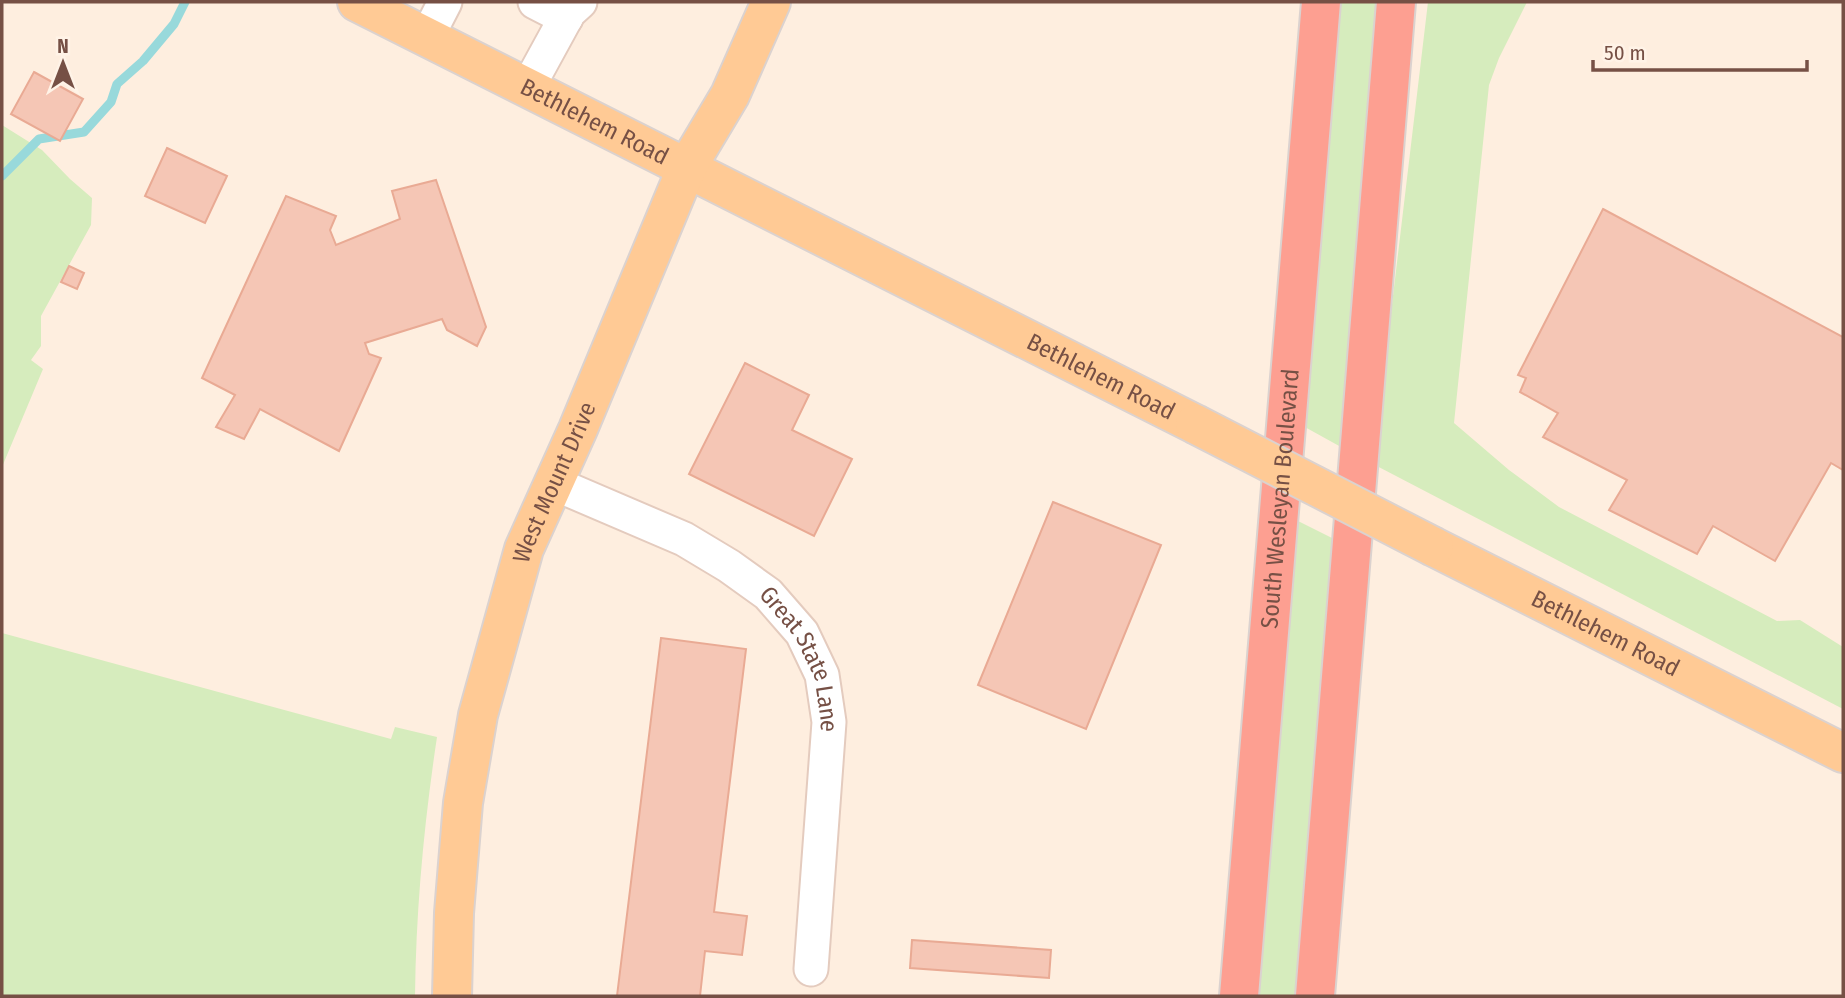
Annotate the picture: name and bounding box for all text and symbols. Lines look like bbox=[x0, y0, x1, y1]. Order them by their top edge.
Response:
north arrow bbox=[28, 28, 98, 98]
scale bar bbox=[1593, 28, 1806, 72]
text: N bbox=[57, 35, 69, 58]
text: 50 m bbox=[1604, 40, 1646, 66]
street label: Bethlehem Road bbox=[516, 73, 673, 171]
street label: Bethlehem Road bbox=[1022, 328, 1180, 426]
street label: South Wesleyan Boulevard bbox=[1255, 368, 1305, 630]
street label: West Mount Drive bbox=[507, 398, 602, 565]
street label: Great State Lane bbox=[754, 580, 843, 733]
street label: Bethlehem Road bbox=[1527, 584, 1684, 682]

